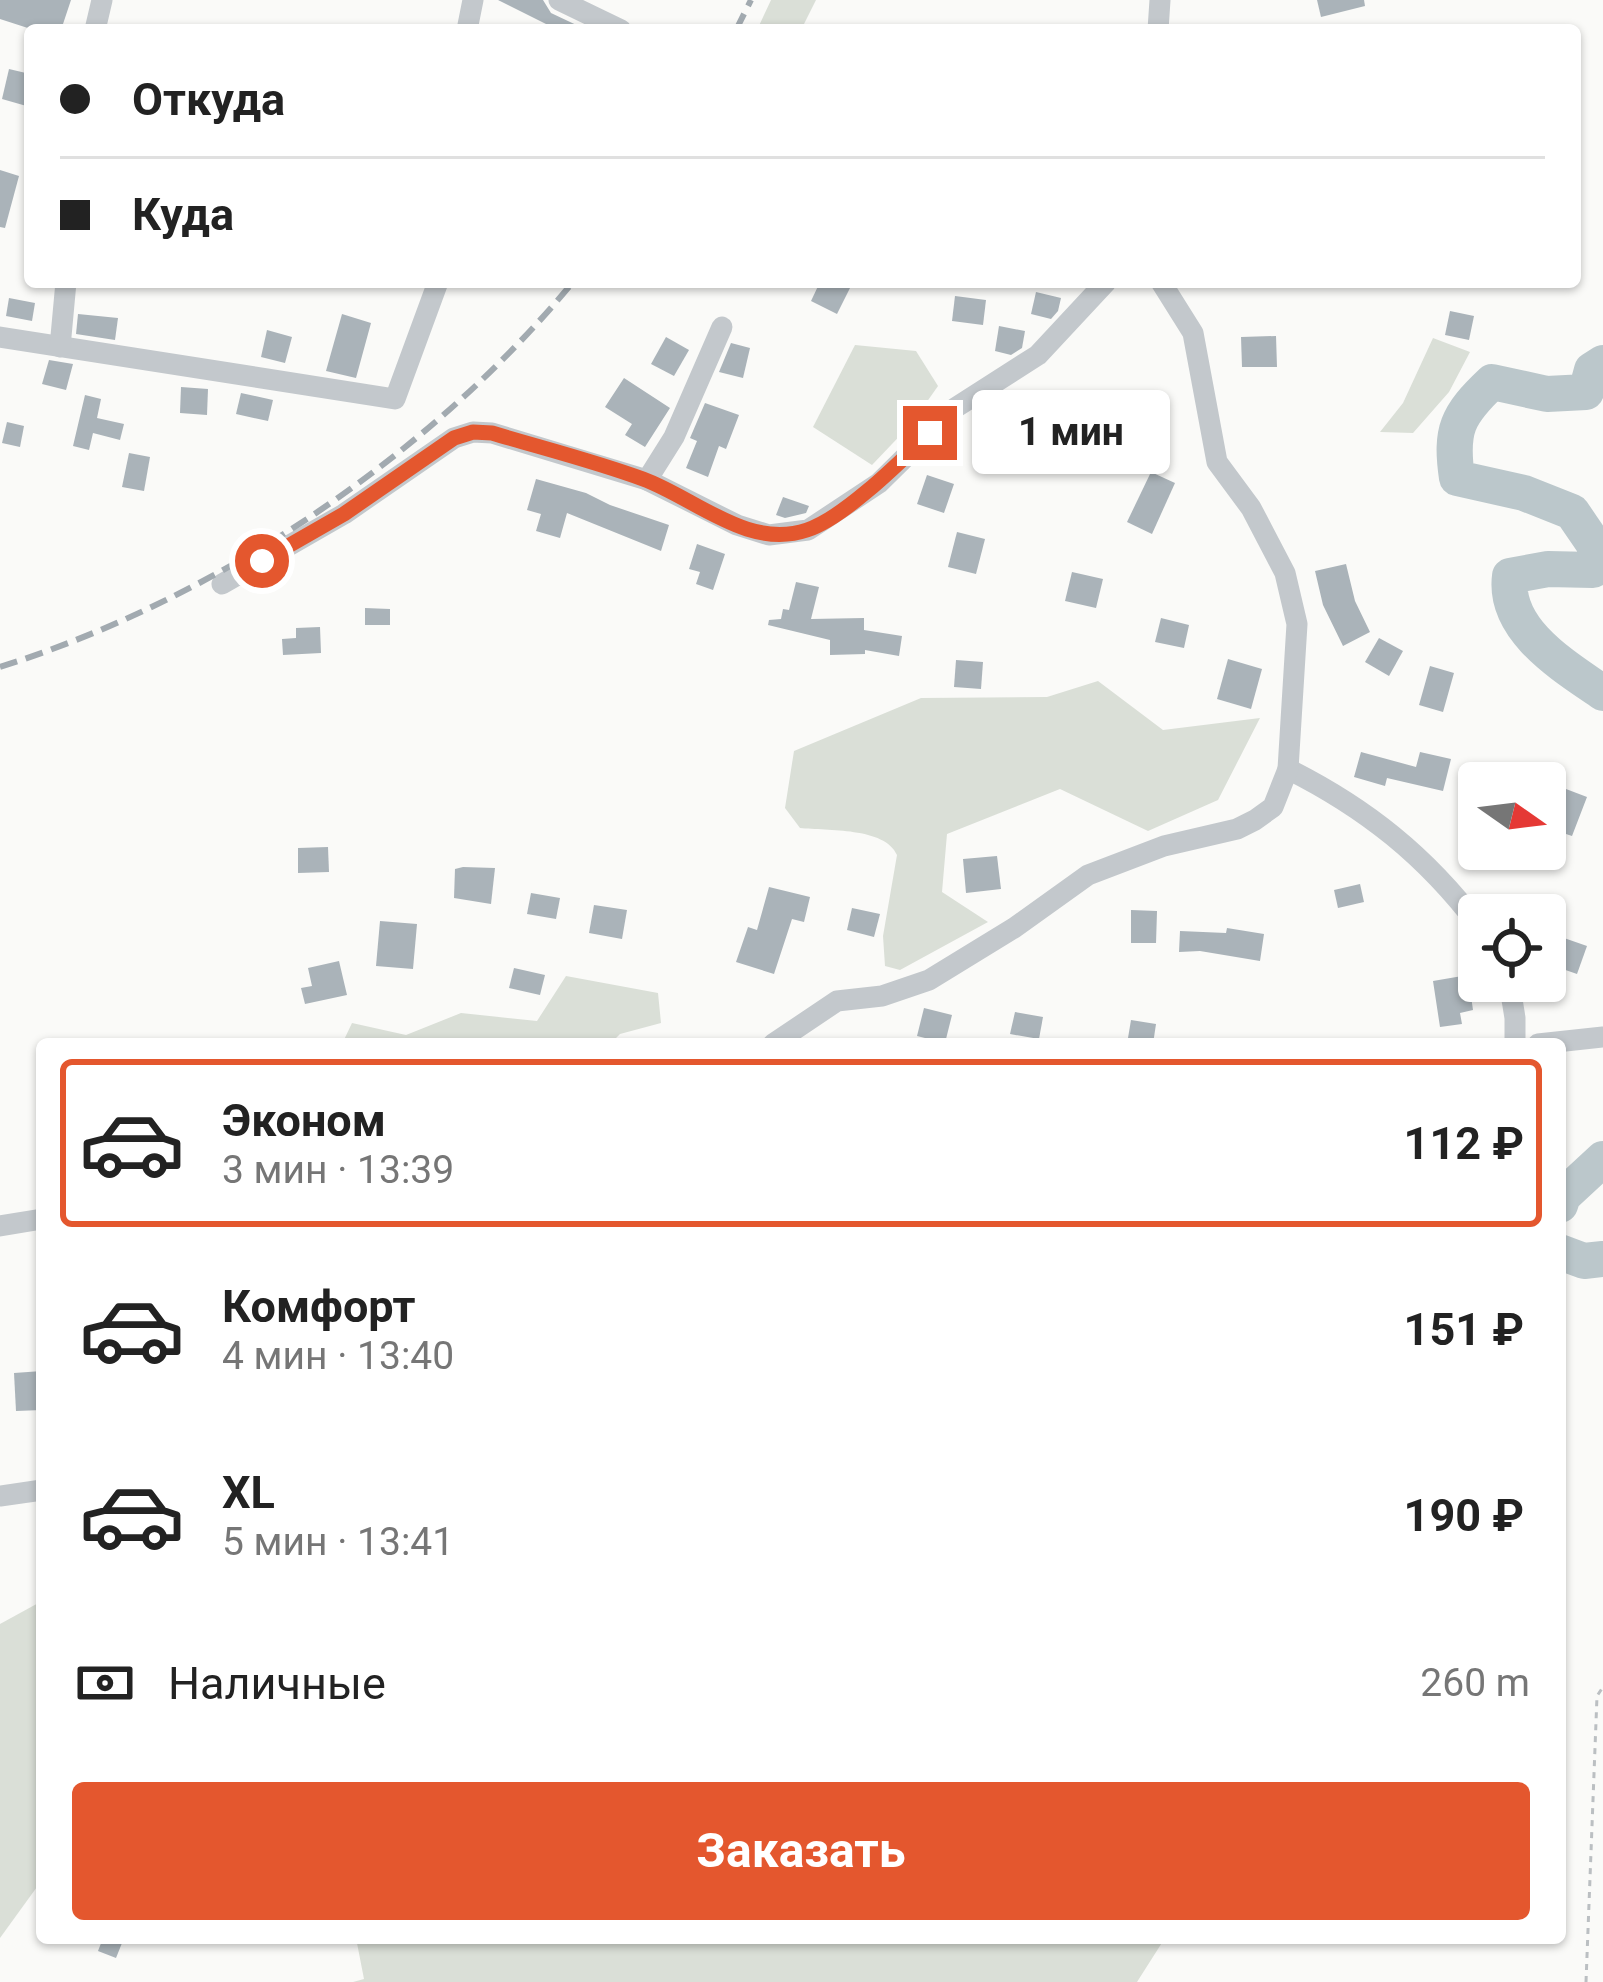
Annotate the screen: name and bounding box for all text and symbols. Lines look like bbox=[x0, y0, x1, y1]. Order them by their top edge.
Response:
text: Откуда bbox=[132, 73, 285, 126]
text: Куда bbox=[132, 188, 234, 241]
callout: 1 мин bbox=[972, 391, 1170, 475]
route end bbox=[903, 406, 957, 460]
text: 1 мин bbox=[1018, 409, 1124, 455]
route start bbox=[235, 534, 289, 588]
north arrow bbox=[1458, 762, 1566, 870]
map controls bbox=[1458, 762, 1566, 1002]
button: locate bbox=[1458, 894, 1566, 1002]
icon: car bbox=[78, 1089, 186, 1197]
text: Эконом bbox=[222, 1094, 386, 1147]
text: 112 ₽ bbox=[1404, 1117, 1524, 1170]
text: 3 мин · 13:39 bbox=[222, 1147, 454, 1193]
icon: car bbox=[78, 1275, 186, 1383]
text: Комфорт bbox=[222, 1280, 415, 1333]
text: 151 ₽ bbox=[1404, 1303, 1524, 1356]
text: 4 мин · 13:40 bbox=[222, 1333, 454, 1379]
icon: car bbox=[78, 1461, 186, 1569]
text: XL bbox=[222, 1466, 275, 1519]
text: 190 ₽ bbox=[1404, 1489, 1524, 1542]
text: 5 мин · 13:41 bbox=[222, 1519, 454, 1565]
icon: cash bbox=[72, 1650, 138, 1716]
text: Наличные bbox=[168, 1657, 386, 1710]
text: 260 m bbox=[1420, 1660, 1530, 1706]
button: Заказать bbox=[72, 1782, 1530, 1920]

